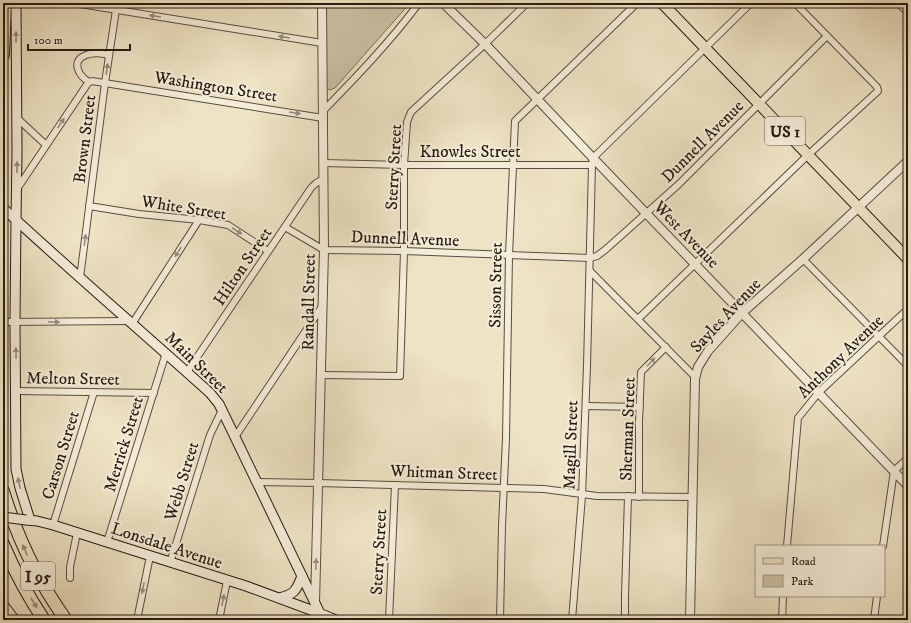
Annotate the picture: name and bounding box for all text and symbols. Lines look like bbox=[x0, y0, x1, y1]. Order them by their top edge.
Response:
one-way arrow bbox=[149, 13, 161, 19]
scale bar bbox=[28, 26, 130, 52]
one-way arrow bbox=[13, 30, 19, 43]
text: 100 m bbox=[34, 33, 63, 48]
one-way arrow bbox=[278, 34, 290, 40]
one-way arrow bbox=[104, 63, 110, 75]
street label: Washington Street bbox=[152, 66, 280, 108]
street label: Brown Street bbox=[69, 93, 101, 185]
street label: Dunnell Avenue bbox=[657, 96, 749, 188]
one-way arrow bbox=[289, 110, 301, 116]
road number: US 1 bbox=[765, 117, 805, 145]
one-way arrow bbox=[57, 118, 65, 128]
street label: Sterry Street bbox=[381, 123, 407, 211]
street label: Knowles Street bbox=[419, 141, 521, 163]
one-way arrow bbox=[14, 160, 20, 173]
street label: White Street bbox=[139, 190, 228, 226]
street label: West Avenue bbox=[648, 196, 724, 273]
street label: Hilton Street bbox=[209, 223, 277, 310]
street label: Dunnell Avenue bbox=[350, 226, 460, 252]
one-way arrow bbox=[232, 227, 242, 235]
one-way arrow bbox=[82, 234, 88, 246]
street label: Sisson Street bbox=[484, 241, 508, 328]
one-way arrow bbox=[174, 247, 181, 258]
street label: Randall Street bbox=[297, 253, 321, 351]
street label: Sayles Avenue bbox=[686, 274, 766, 358]
street label: Anthony Avenue bbox=[793, 310, 889, 403]
one-way arrow bbox=[48, 319, 61, 325]
street label: Main Street bbox=[160, 327, 233, 399]
one-way arrow bbox=[13, 346, 19, 359]
one-way arrow bbox=[646, 357, 656, 367]
street label: Melton Street bbox=[26, 367, 121, 391]
street label: Sherman Street bbox=[615, 376, 641, 481]
street label: Merrick Street bbox=[99, 393, 149, 495]
street label: Magill Street bbox=[558, 399, 584, 490]
street label: Carson Street bbox=[37, 408, 85, 502]
street label: Webb Street bbox=[159, 439, 205, 524]
street label: Whitman Street bbox=[389, 460, 499, 486]
one-way arrow bbox=[15, 477, 21, 489]
street label: Sterry Street bbox=[366, 508, 392, 596]
street label: Lonsdale Avenue bbox=[108, 518, 225, 574]
one-way arrow bbox=[22, 545, 28, 556]
legend bbox=[755, 545, 885, 597]
text: Road bbox=[791, 554, 816, 569]
one-way arrow bbox=[313, 557, 319, 570]
road number: I 95 bbox=[21, 562, 55, 590]
text: Park bbox=[791, 574, 813, 589]
one-way arrow bbox=[140, 582, 146, 594]
one-way arrow bbox=[220, 594, 226, 606]
one-way arrow bbox=[30, 597, 37, 609]

